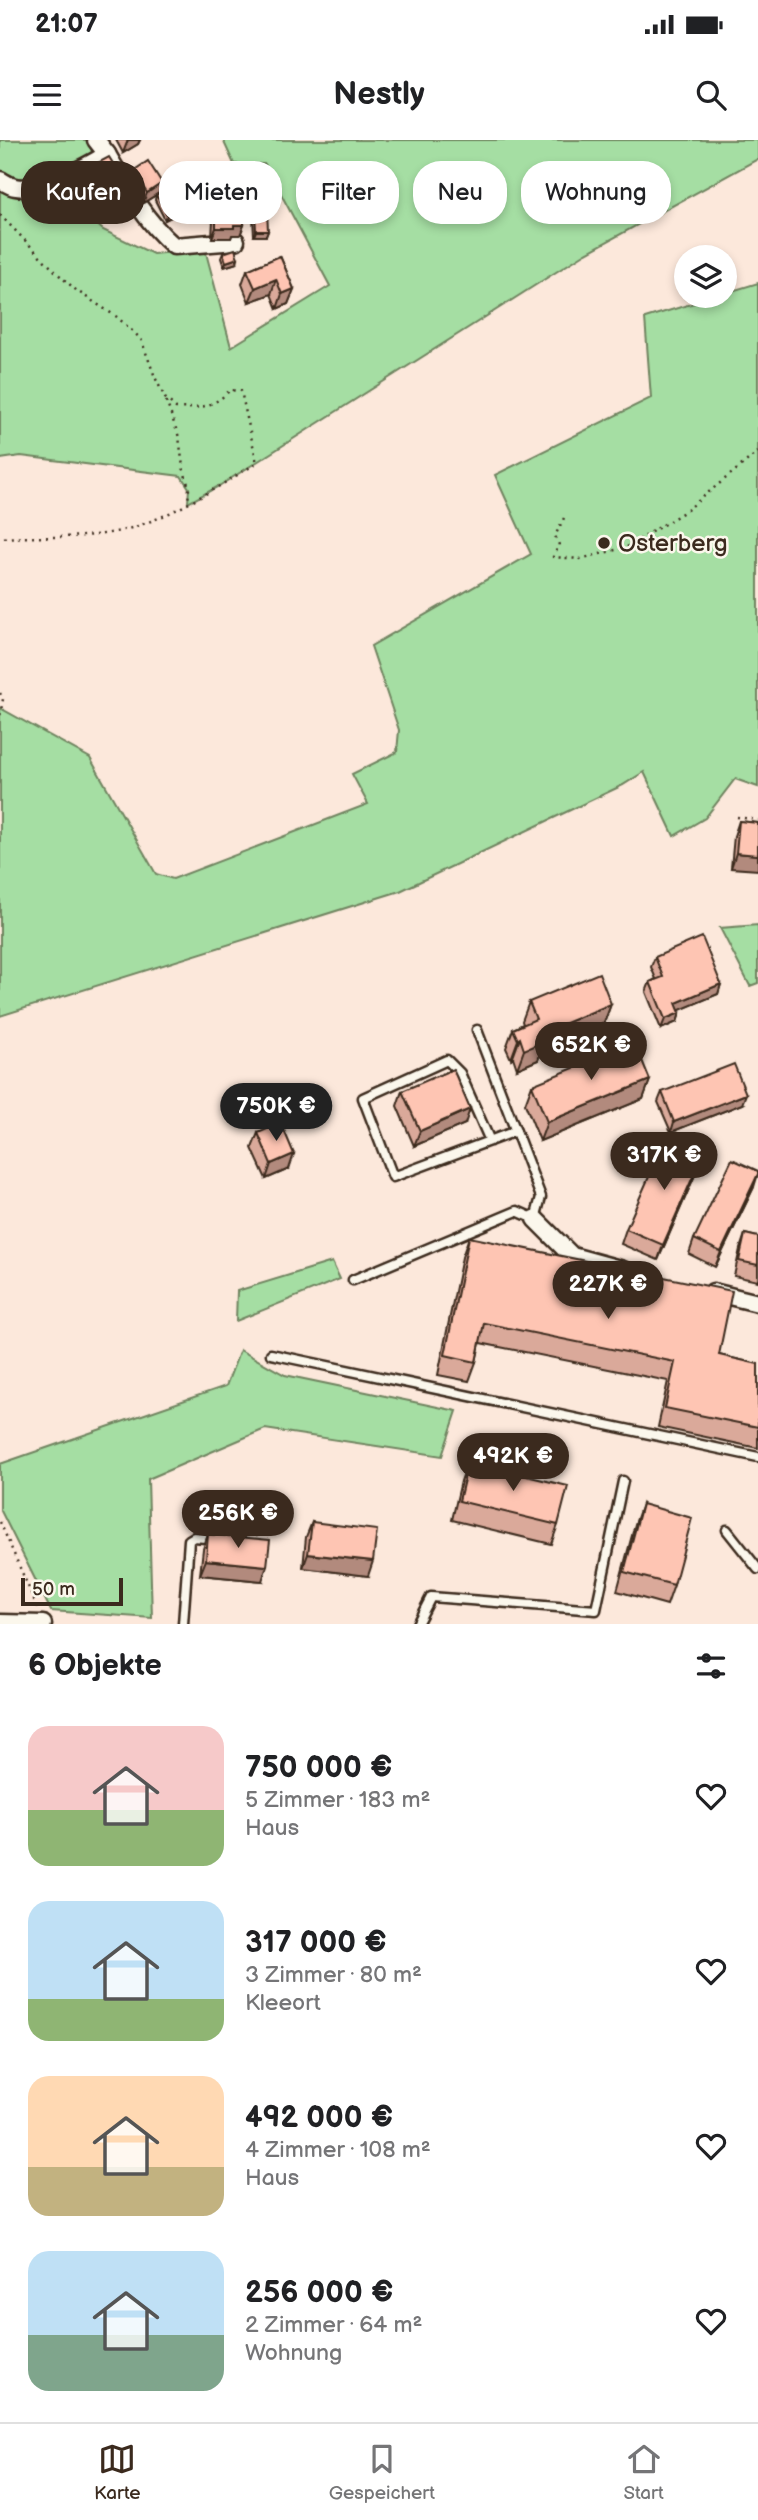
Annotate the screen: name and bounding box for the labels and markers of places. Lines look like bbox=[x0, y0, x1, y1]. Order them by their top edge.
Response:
place label: Osterberg bbox=[618, 529, 728, 558]
marker: Osterberg bbox=[596, 535, 612, 551]
pin: 652K € bbox=[534, 1023, 648, 1082]
pin: 750K € bbox=[219, 1084, 333, 1143]
pin: 317K € bbox=[607, 1132, 721, 1192]
pin: 227K € bbox=[551, 1262, 665, 1321]
pin: 492K € bbox=[456, 1434, 570, 1493]
pin: 256K € bbox=[181, 1490, 295, 1550]

